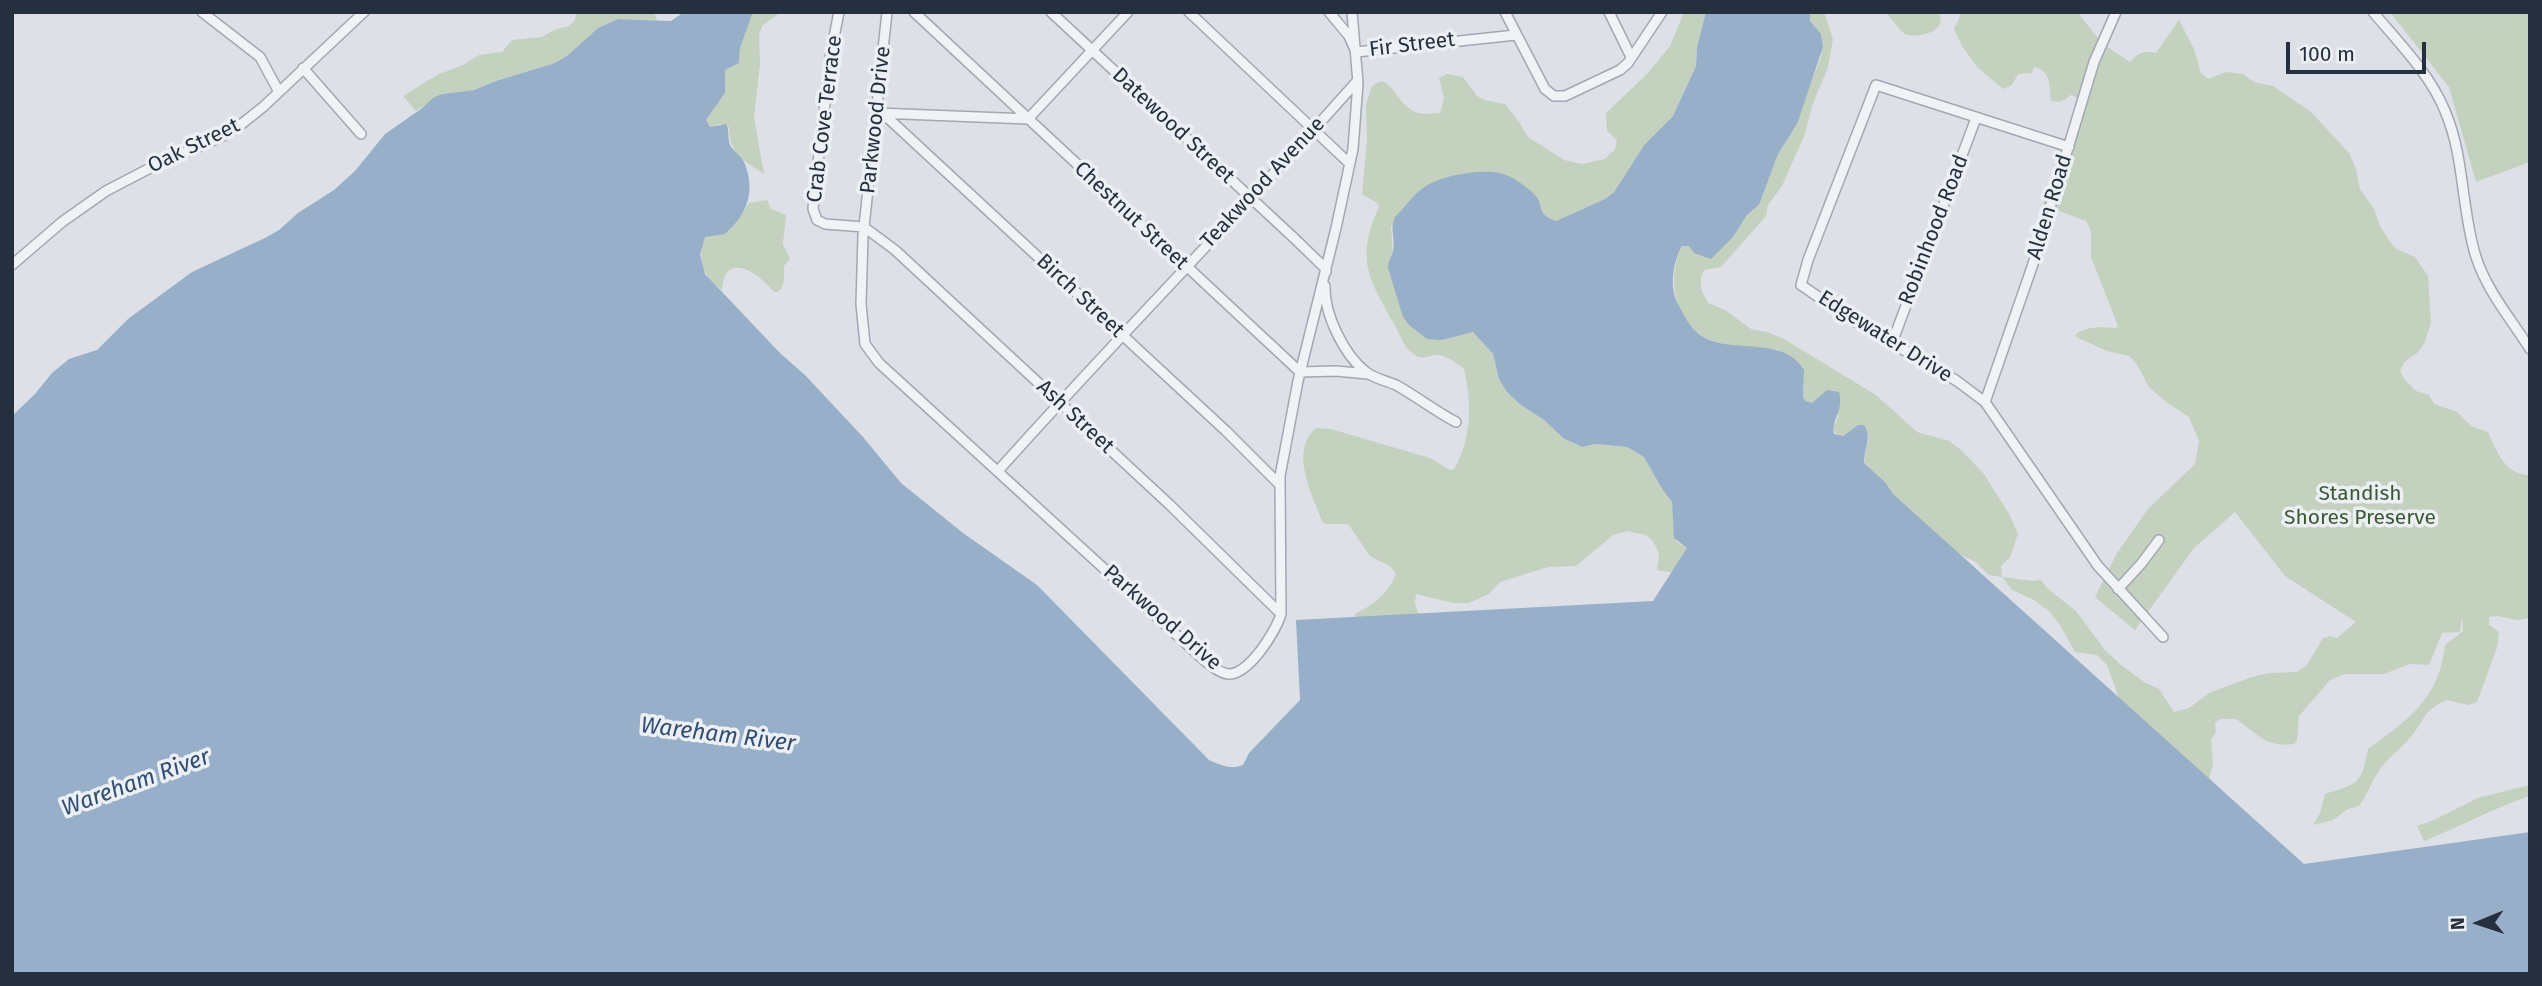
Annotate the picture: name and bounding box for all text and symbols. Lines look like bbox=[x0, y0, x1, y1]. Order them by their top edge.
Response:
street label: Fir Street bbox=[1368, 27, 1456, 63]
scale bar bbox=[2290, 28, 2430, 72]
street label: Crab Cove Terrace bbox=[802, 34, 848, 204]
text: 100 m bbox=[2299, 41, 2355, 67]
street label: Parkwood Drive bbox=[856, 45, 896, 195]
street label: Datewood Street bbox=[1107, 63, 1239, 189]
street label: Teakwood Avenue bbox=[1196, 112, 1330, 254]
street label: Oak Street bbox=[144, 113, 244, 179]
street label: Robinhood Road bbox=[1894, 151, 1974, 309]
street label: Alden Road bbox=[2022, 151, 2078, 263]
street label: Chestnut Street bbox=[1069, 157, 1193, 275]
street label: Birch Street bbox=[1031, 249, 1129, 343]
street label: Edgewater Drive bbox=[1813, 286, 1957, 388]
street label: Ash Street bbox=[1031, 375, 1119, 459]
park label: Standish Shores Preserve bbox=[2284, 481, 2436, 531]
street label: Parkwood Drive bbox=[1098, 560, 1226, 676]
water label: Wareham River bbox=[639, 712, 797, 758]
water label: Wareham River bbox=[58, 743, 214, 823]
north arrow bbox=[2444, 888, 2514, 958]
text: N bbox=[2446, 917, 2469, 930]

